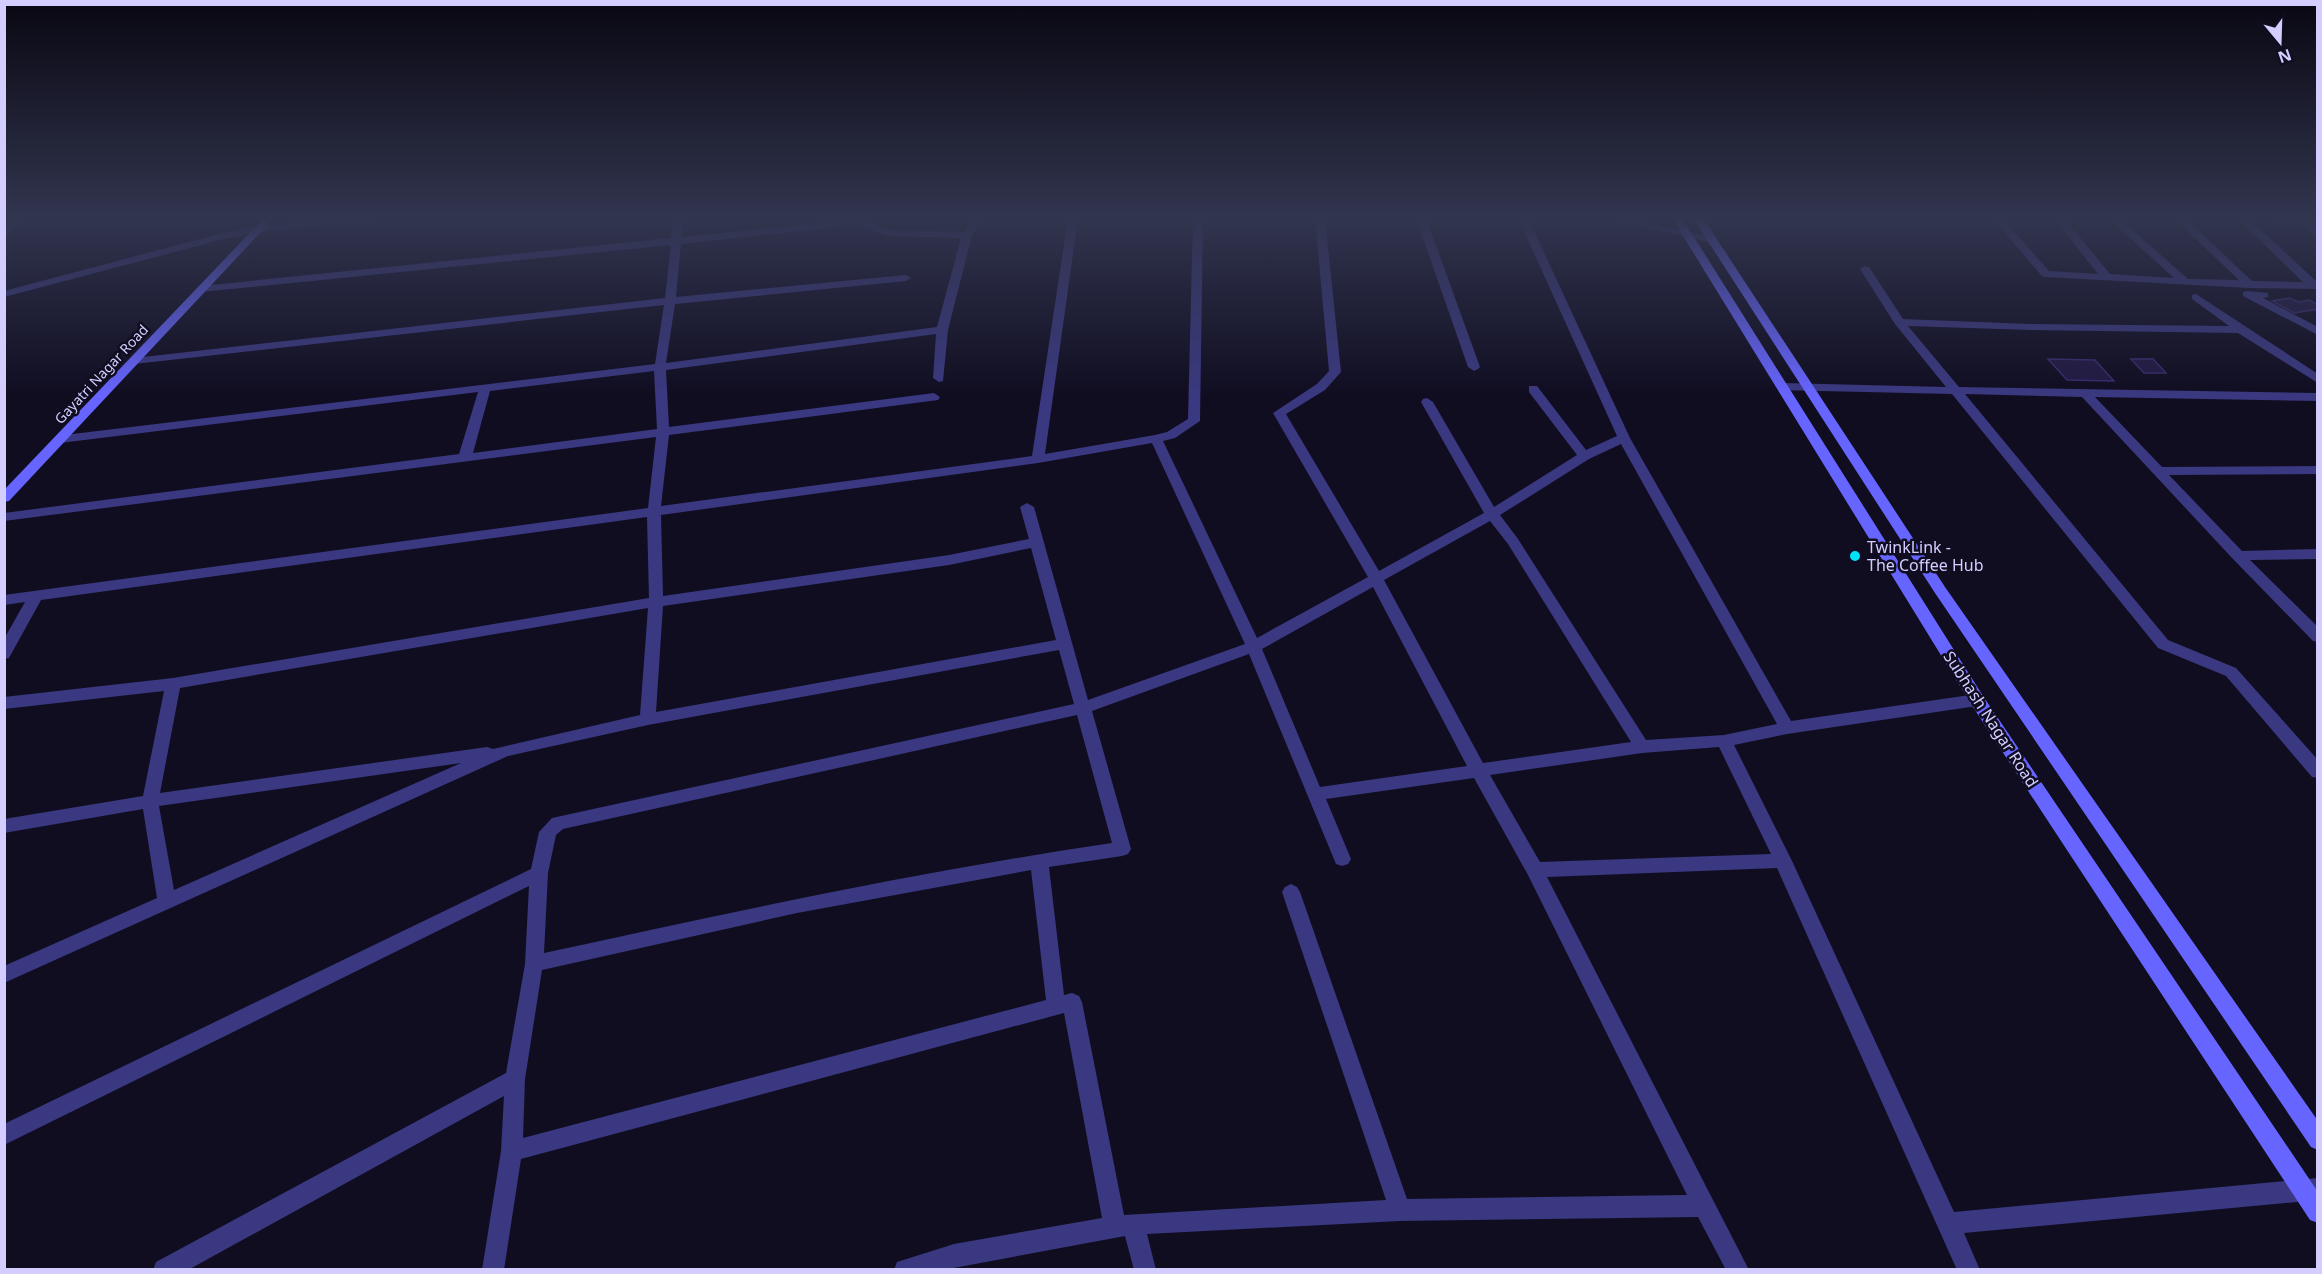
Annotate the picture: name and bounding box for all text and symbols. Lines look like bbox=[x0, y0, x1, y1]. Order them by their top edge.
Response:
north arrow bbox=[2250, 12, 2310, 72]
text: N bbox=[2275, 44, 2295, 69]
street label: Gayatri Nagar Road bbox=[50, 320, 152, 428]
place label: TwinkLink - The Coffee Hub bbox=[1867, 536, 1984, 576]
marker: TwinkLink - The Coffee Hub bbox=[1848, 549, 1862, 563]
street label: Subhash Nagar Road bbox=[1939, 647, 2043, 791]

